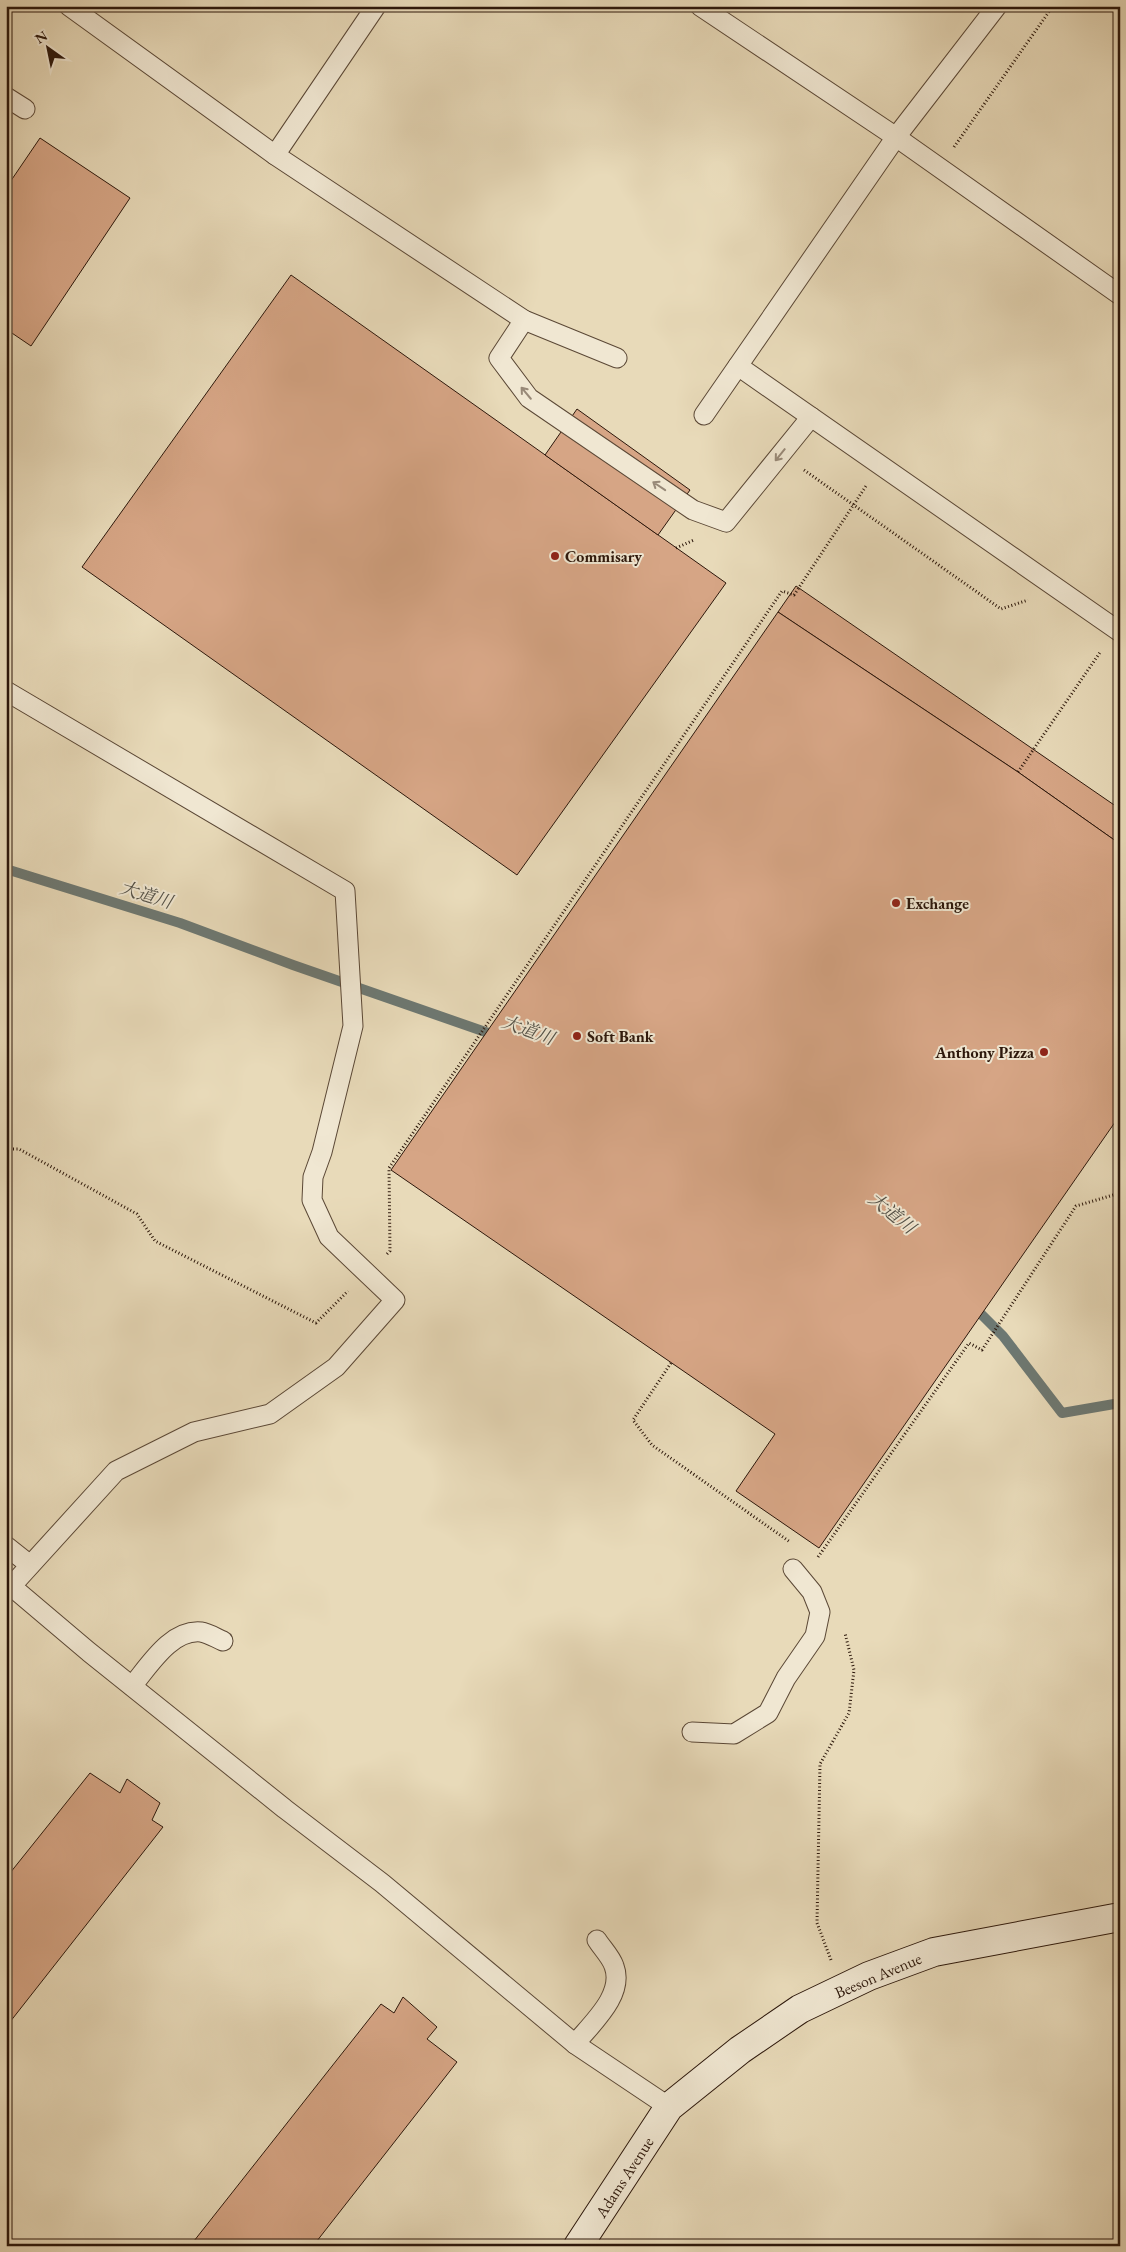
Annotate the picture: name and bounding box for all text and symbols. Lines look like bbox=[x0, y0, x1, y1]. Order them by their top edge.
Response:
north arrow bbox=[22, 22, 72, 72]
text: N bbox=[31, 26, 51, 48]
one-way arrow bbox=[521, 387, 532, 400]
one-way arrow bbox=[775, 448, 786, 461]
one-way arrow bbox=[652, 481, 666, 491]
place label: Commisary bbox=[565, 546, 642, 567]
marker: Commisary bbox=[549, 550, 561, 562]
water label: 大道川 bbox=[117, 876, 177, 914]
place label: Exchange bbox=[906, 893, 969, 914]
marker: Exchange bbox=[890, 897, 902, 909]
water label: 大道川 bbox=[499, 1009, 559, 1050]
place label: Soft Bank bbox=[587, 1026, 654, 1047]
marker: Soft Bank bbox=[571, 1030, 583, 1042]
place label: Anthony Pizza bbox=[934, 1042, 1035, 1063]
marker: Anthony Pizza bbox=[1038, 1046, 1050, 1058]
water label: 大道川 bbox=[864, 1187, 922, 1240]
street label: Beeson Avenue bbox=[832, 1948, 925, 2003]
street label: Adams Avenue bbox=[590, 2133, 658, 2223]

